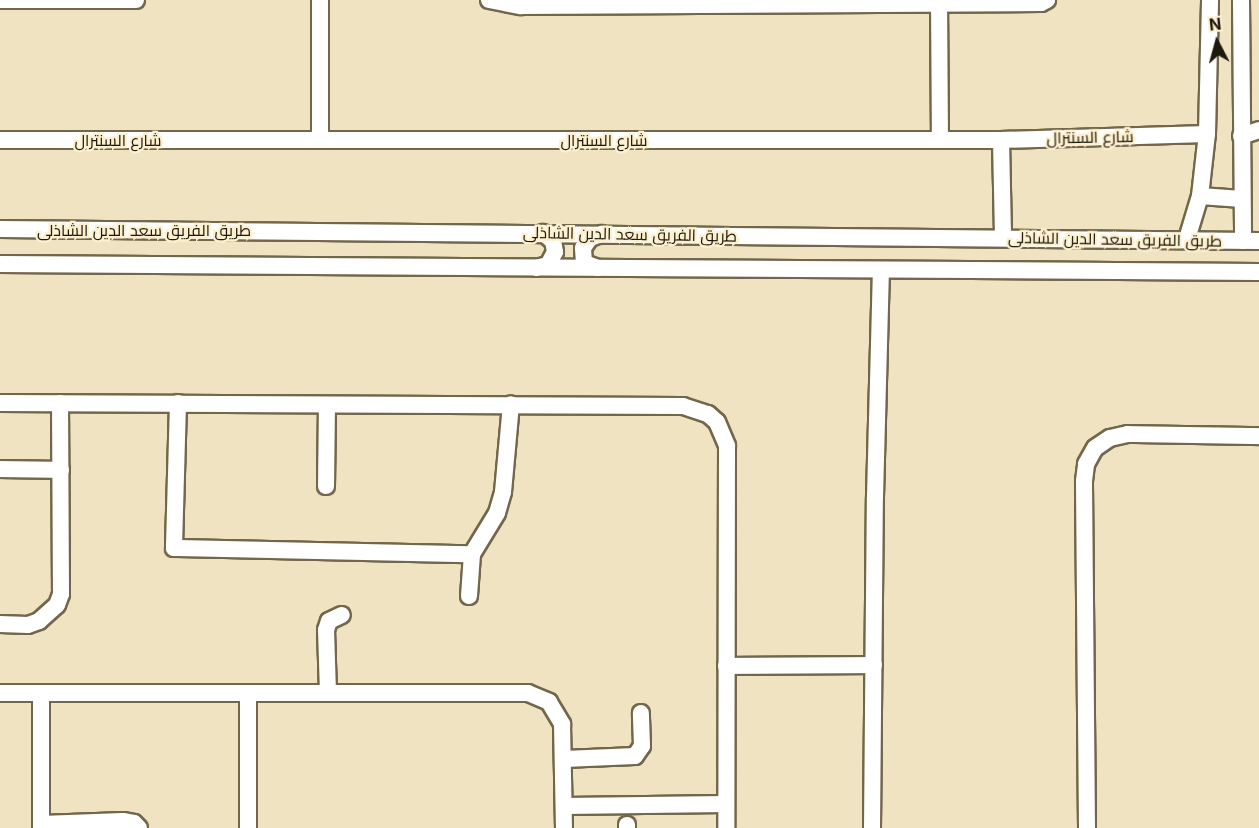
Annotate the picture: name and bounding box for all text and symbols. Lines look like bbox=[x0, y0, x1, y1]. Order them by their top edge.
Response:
north arrow bbox=[1187, 12, 1247, 72]
text: N bbox=[1208, 14, 1222, 35]
street label: شارع السنترال bbox=[1046, 127, 1134, 147]
street label: شارع السنترال bbox=[74, 130, 162, 150]
street label: شارع السنترال bbox=[560, 130, 648, 150]
street label: طريق الفريق سعد الدين الشاذلى bbox=[37, 220, 251, 240]
street label: طريق الفريق سعد الدين الشاذلى bbox=[523, 223, 737, 245]
street label: طريق الفريق سعد الدين الشاذلى bbox=[1008, 228, 1222, 250]

